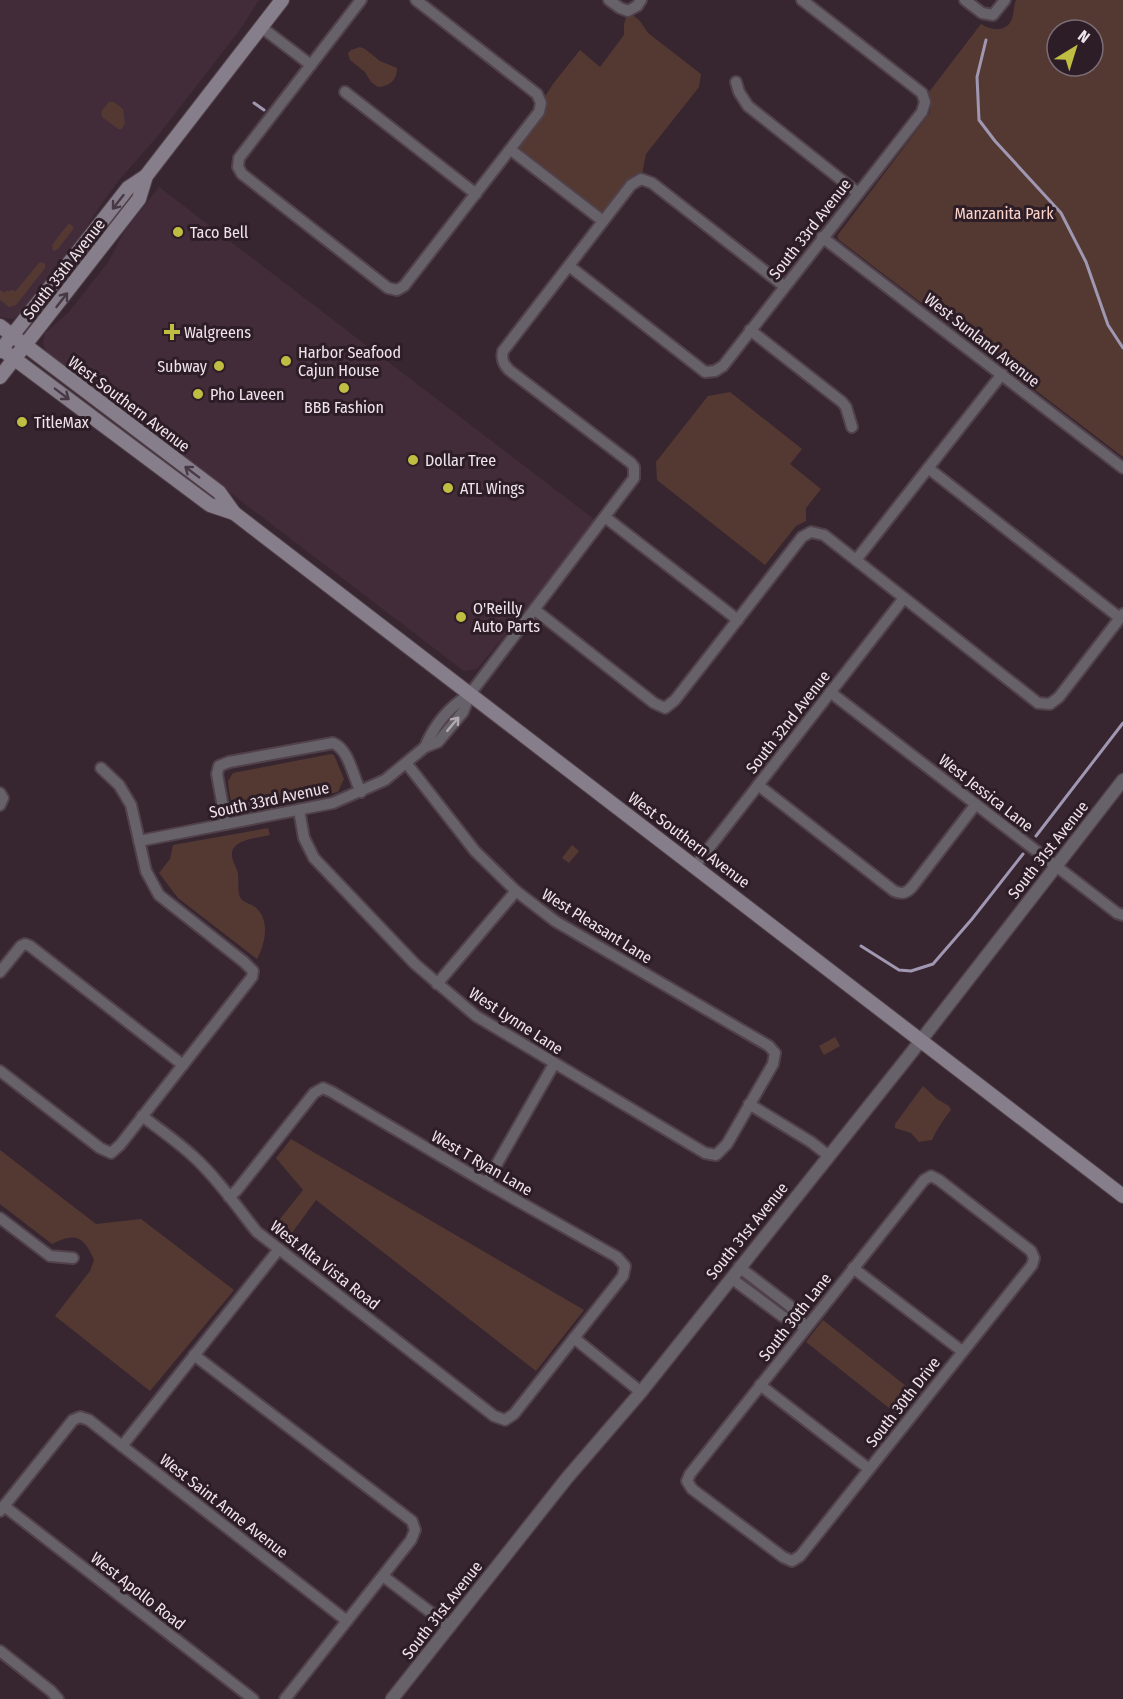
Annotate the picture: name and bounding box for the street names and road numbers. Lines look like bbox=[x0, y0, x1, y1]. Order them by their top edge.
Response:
street label: South 33rd Avenue bbox=[765, 175, 855, 283]
street label: South 35th Avenue bbox=[19, 215, 109, 323]
street label: West Sunland Avenue bbox=[921, 289, 1044, 391]
street label: West Southern Avenue bbox=[64, 352, 194, 456]
street label: South 32nd Avenue bbox=[742, 667, 834, 777]
street label: West Jessica Lane bbox=[935, 750, 1037, 836]
street label: South 33rd Avenue bbox=[207, 778, 331, 822]
street label: West Southern Avenue bbox=[624, 788, 754, 892]
street label: South 31st Avenue bbox=[1004, 797, 1092, 903]
street label: West Pleasant Lane bbox=[538, 884, 656, 968]
street label: West Lynne Lane bbox=[465, 984, 567, 1059]
street label: West T Ryan Lane bbox=[428, 1126, 536, 1200]
street label: South 31st Avenue bbox=[702, 1179, 792, 1283]
street label: West Alta Vista Road bbox=[266, 1216, 384, 1314]
street label: South 30th Lane bbox=[755, 1269, 835, 1365]
street label: South 30th Drive bbox=[862, 1353, 944, 1451]
street label: West Saint Anne Avenue bbox=[156, 1450, 292, 1562]
street label: West Apollo Road bbox=[87, 1548, 189, 1634]
street label: South 31st Avenue bbox=[398, 1557, 486, 1663]

